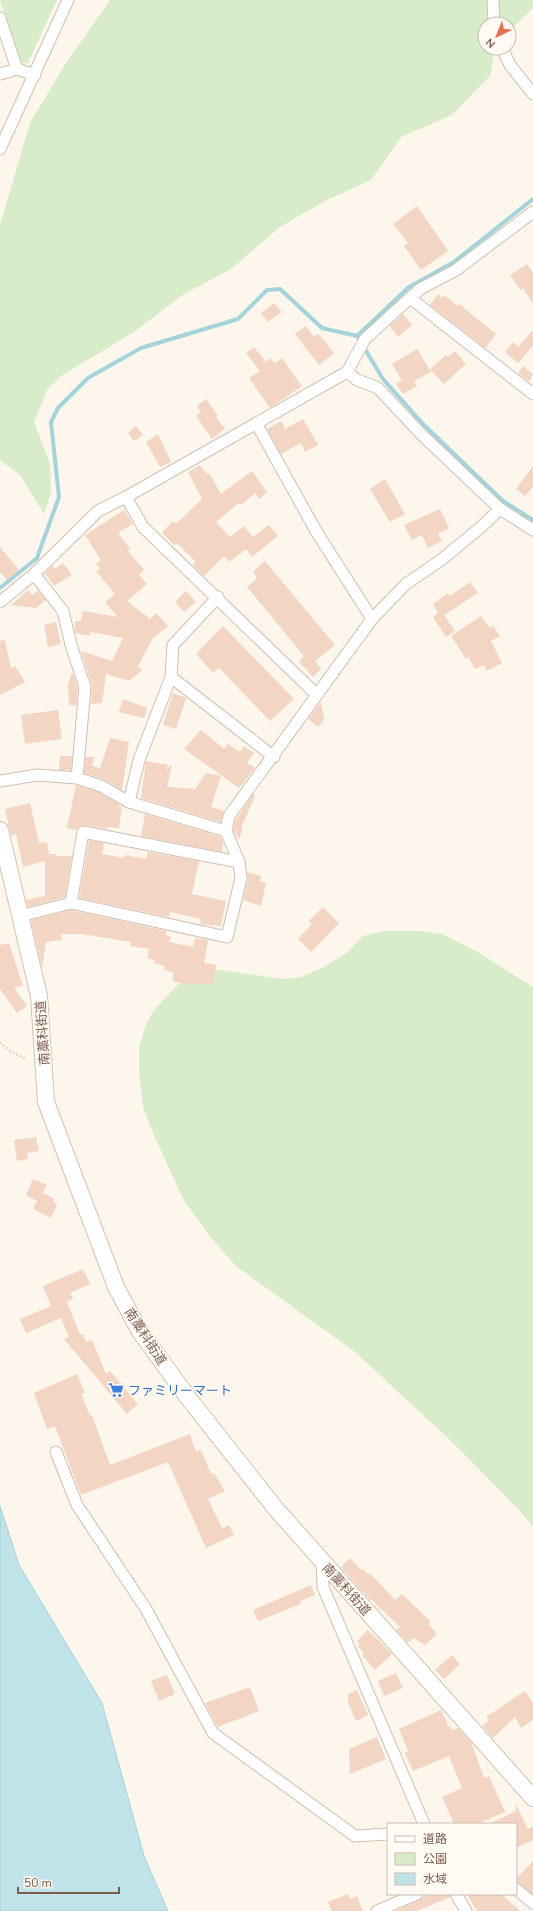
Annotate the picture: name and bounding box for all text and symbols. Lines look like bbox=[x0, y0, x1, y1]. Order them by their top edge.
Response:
north arrow bbox=[477, 16, 517, 56]
text: N bbox=[482, 35, 499, 51]
street label: 南藁科街道 bbox=[32, 1000, 54, 1066]
street label: 南藁科街道 bbox=[120, 1304, 170, 1369]
supermarket icon: ファミリーマート bbox=[107, 1381, 125, 1399]
place label: ファミリーマート bbox=[128, 1382, 232, 1400]
street label: 南藁科街道 bbox=[318, 1559, 375, 1620]
legend bbox=[387, 1823, 517, 1895]
text: 道路 bbox=[423, 1831, 447, 1847]
text: 公園 bbox=[423, 1851, 447, 1867]
scale bar bbox=[18, 1869, 119, 1895]
text: 水域 bbox=[423, 1871, 447, 1887]
text: 50 m bbox=[24, 1875, 52, 1891]

